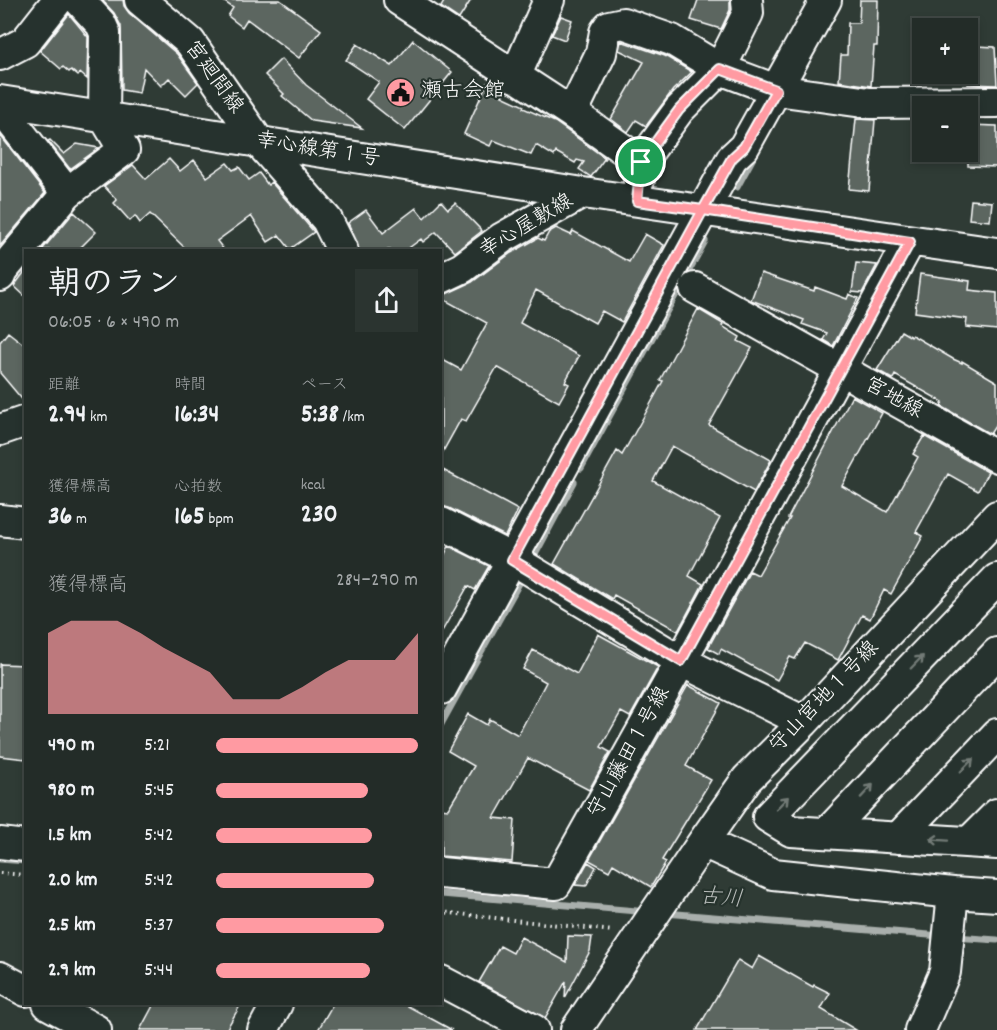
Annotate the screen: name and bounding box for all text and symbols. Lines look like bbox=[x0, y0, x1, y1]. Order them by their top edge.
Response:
map controls bbox=[912, 18, 978, 162]
button: + bbox=[912, 18, 978, 84]
street label: 宮廻間線 bbox=[176, 35, 250, 121]
public building icon: 瀬古会館 bbox=[384, 76, 416, 108]
place label: 瀬古会館 bbox=[421, 77, 505, 107]
button: − bbox=[912, 96, 978, 162]
street label: 幸心線第１号 bbox=[253, 126, 383, 176]
pin bbox=[615, 136, 666, 187]
icon: arrive bbox=[624, 145, 657, 178]
street label: 幸心屋敷線 bbox=[474, 187, 580, 267]
text: 朝のラン bbox=[48, 263, 180, 310]
button: share bbox=[355, 269, 418, 332]
text: 06:05 · 6 × 490 m bbox=[48, 309, 179, 337]
street label: 宮地線 bbox=[858, 371, 928, 427]
text: 距離 bbox=[48, 374, 80, 397]
text: 時間 bbox=[174, 374, 206, 397]
text: ペース bbox=[301, 374, 348, 397]
text: 2.94 bbox=[48, 397, 86, 434]
text: 16:34 bbox=[174, 397, 219, 434]
text: 5:38 bbox=[301, 397, 339, 434]
text: km bbox=[86, 406, 108, 429]
text: /km bbox=[339, 406, 365, 429]
text: kcal bbox=[301, 474, 325, 497]
text: 獲得標高 bbox=[48, 476, 112, 499]
text: 心拍数 bbox=[174, 476, 222, 499]
text: 230 bbox=[301, 497, 338, 534]
text: 36 bbox=[48, 499, 72, 536]
text: 165 bbox=[174, 499, 205, 536]
text: m bbox=[72, 508, 87, 531]
text: bpm bbox=[205, 508, 234, 531]
text: 284–290 m bbox=[336, 567, 418, 595]
text: 獲得標高 bbox=[48, 572, 128, 600]
street label: 守山宮地１号線 bbox=[763, 635, 887, 761]
one-way arrow bbox=[910, 655, 924, 670]
street label: 守山藤田１号線 bbox=[581, 681, 679, 825]
text: 490 m bbox=[48, 732, 95, 760]
text: 5:21 bbox=[144, 732, 170, 760]
one-way arrow bbox=[960, 758, 974, 773]
text: 980 m bbox=[48, 777, 94, 805]
text: 5:45 bbox=[144, 777, 174, 805]
one-way arrow bbox=[860, 783, 874, 798]
one-way arrow bbox=[775, 795, 790, 810]
text: 1.5 km bbox=[48, 822, 91, 850]
text: 5:42 bbox=[144, 822, 174, 850]
one-way arrow bbox=[929, 835, 949, 846]
text: 2.0 km bbox=[48, 867, 97, 895]
text: 5:42 bbox=[144, 867, 174, 895]
water label: 古川 bbox=[698, 882, 744, 916]
text: 2.5 km bbox=[48, 912, 96, 940]
text: 5:37 bbox=[144, 912, 173, 940]
text: 2.9 km bbox=[48, 957, 96, 985]
text: 5:44 bbox=[144, 957, 173, 985]

